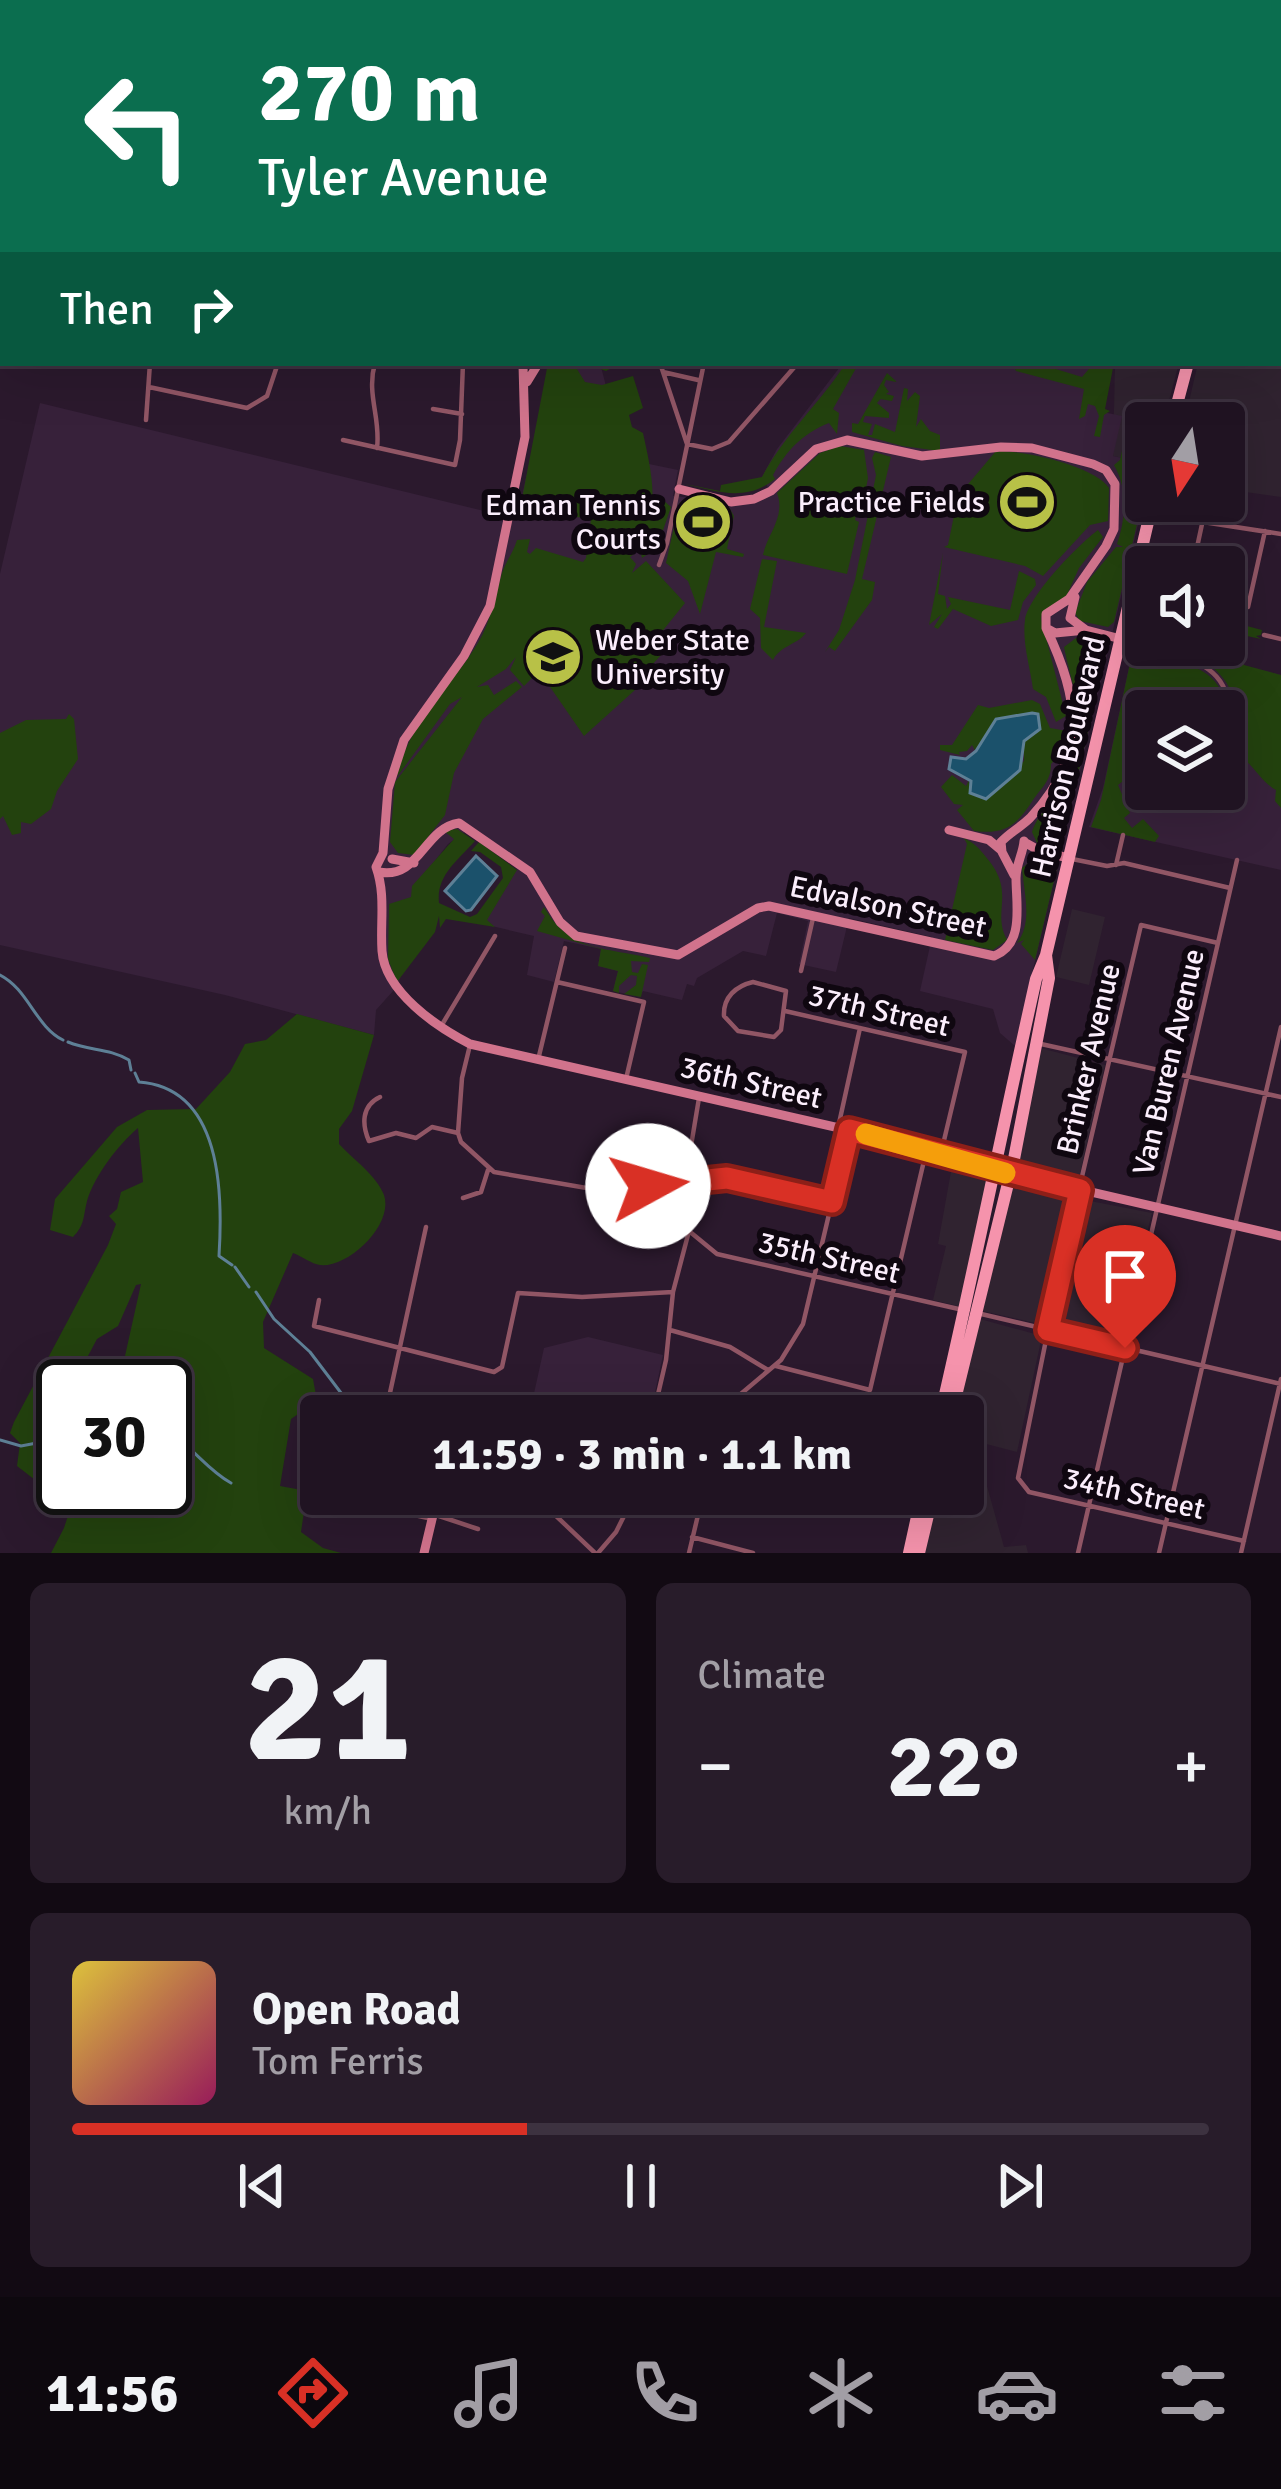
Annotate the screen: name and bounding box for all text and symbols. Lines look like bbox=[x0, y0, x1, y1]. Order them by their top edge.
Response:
text: 270 m bbox=[258, 41, 480, 145]
icon: left bbox=[60, 48, 216, 204]
text: Tyler Avenue bbox=[258, 144, 549, 211]
icon: right bbox=[178, 276, 244, 342]
text: Then bbox=[60, 282, 154, 337]
north arrow bbox=[1125, 402, 1245, 522]
map controls bbox=[1125, 402, 1245, 810]
sports icon: Practice Fields bbox=[996, 471, 1058, 533]
place label: Practice Fields bbox=[798, 484, 985, 521]
place label: Edman Tennis Courts bbox=[485, 487, 661, 558]
sports icon: Edman Tennis Courts bbox=[672, 491, 734, 553]
button: sound bbox=[1125, 546, 1245, 666]
place label: Weber State University bbox=[595, 622, 750, 693]
school or university icon: Weber State University bbox=[522, 626, 584, 688]
street label: Harrison Boulevard bbox=[1022, 633, 1114, 881]
button: layers bbox=[1125, 690, 1245, 810]
street label: Edvalson Street bbox=[786, 868, 990, 946]
street label: Van Buren Avenue bbox=[1125, 945, 1213, 1179]
street label: Brinker Avenue bbox=[1049, 960, 1129, 1158]
street label: 37th Street bbox=[805, 977, 953, 1045]
street label: 36th Street bbox=[677, 1049, 825, 1117]
position arrow bbox=[585, 1123, 711, 1249]
street label: 35th Street bbox=[755, 1224, 903, 1292]
pin bbox=[1074, 1225, 1176, 1348]
icon: arrive bbox=[1092, 1243, 1158, 1309]
speed limit sign: 30 bbox=[36, 1359, 192, 1515]
text: 11:59 · 3 min · 1.1 km bbox=[432, 1427, 852, 1482]
street label: 34th Street bbox=[1060, 1460, 1208, 1528]
text: 21 bbox=[244, 1612, 412, 1805]
text: Climate bbox=[698, 1651, 826, 1699]
text: 22° bbox=[887, 1711, 1020, 1822]
text: − bbox=[698, 1726, 733, 1807]
text: + bbox=[1173, 1726, 1209, 1807]
text: km/h bbox=[284, 1787, 372, 1835]
text: Open Road bbox=[252, 1982, 461, 2037]
text: Tom Ferris bbox=[252, 2037, 424, 2085]
icon: previous bbox=[229, 2153, 295, 2219]
icon: pause bbox=[608, 2153, 674, 2219]
icon: next bbox=[987, 2153, 1053, 2219]
icon: directions bbox=[271, 2351, 355, 2435]
icon: music bbox=[447, 2351, 531, 2435]
icon: phone bbox=[623, 2351, 707, 2435]
icon: climate bbox=[799, 2351, 883, 2435]
icon: car bbox=[975, 2351, 1059, 2435]
icon: filters bbox=[1151, 2351, 1235, 2435]
text: 11:56 bbox=[46, 2360, 179, 2427]

